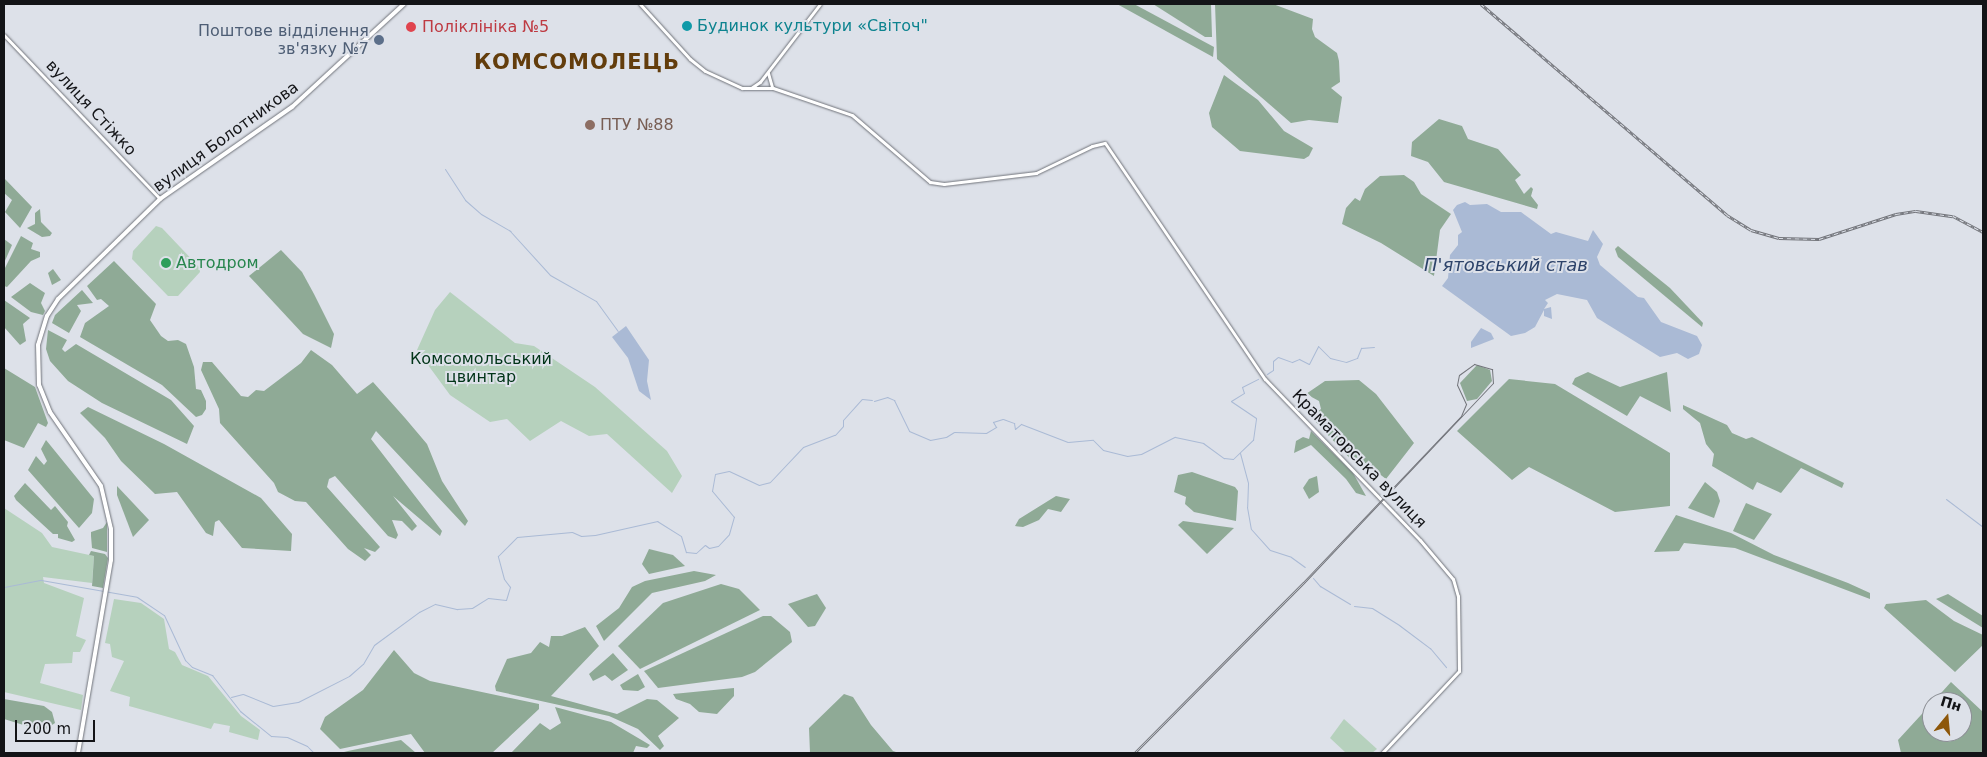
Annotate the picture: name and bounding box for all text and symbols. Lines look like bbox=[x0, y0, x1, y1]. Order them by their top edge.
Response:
place label: Будинок культури «Світоч" bbox=[697, 16, 928, 36]
place label: Поліклініка №5 bbox=[422, 17, 549, 37]
marker: Поліклініка №5 bbox=[404, 20, 418, 34]
marker: Будинок культури «Світоч" bbox=[681, 20, 693, 32]
place label: Поштове відділення зв'язку №7 bbox=[198, 21, 369, 59]
marker: Поштове відділення зв'язку №7 bbox=[373, 34, 385, 46]
district label: КОМСОМОЛЕЦЬ bbox=[473, 49, 681, 75]
street label: вулиця Стіжко bbox=[42, 56, 140, 160]
street label: вулиця Болотникова bbox=[150, 78, 302, 196]
place label: ПТУ №88 bbox=[600, 115, 674, 135]
marker: ПТУ №88 bbox=[584, 119, 596, 131]
place label: Автодром bbox=[176, 253, 259, 273]
water label: П'ятовський став bbox=[1424, 254, 1588, 276]
marker: Автодром bbox=[160, 257, 172, 269]
park label: Комсомольський цвинтар bbox=[410, 349, 552, 387]
street label: Краматорська вулиця bbox=[1288, 386, 1430, 532]
north arrow bbox=[1922, 692, 1972, 742]
text: Пн bbox=[1939, 693, 1964, 714]
scale bar bbox=[18, 710, 98, 742]
text: 200 m bbox=[23, 720, 71, 738]

